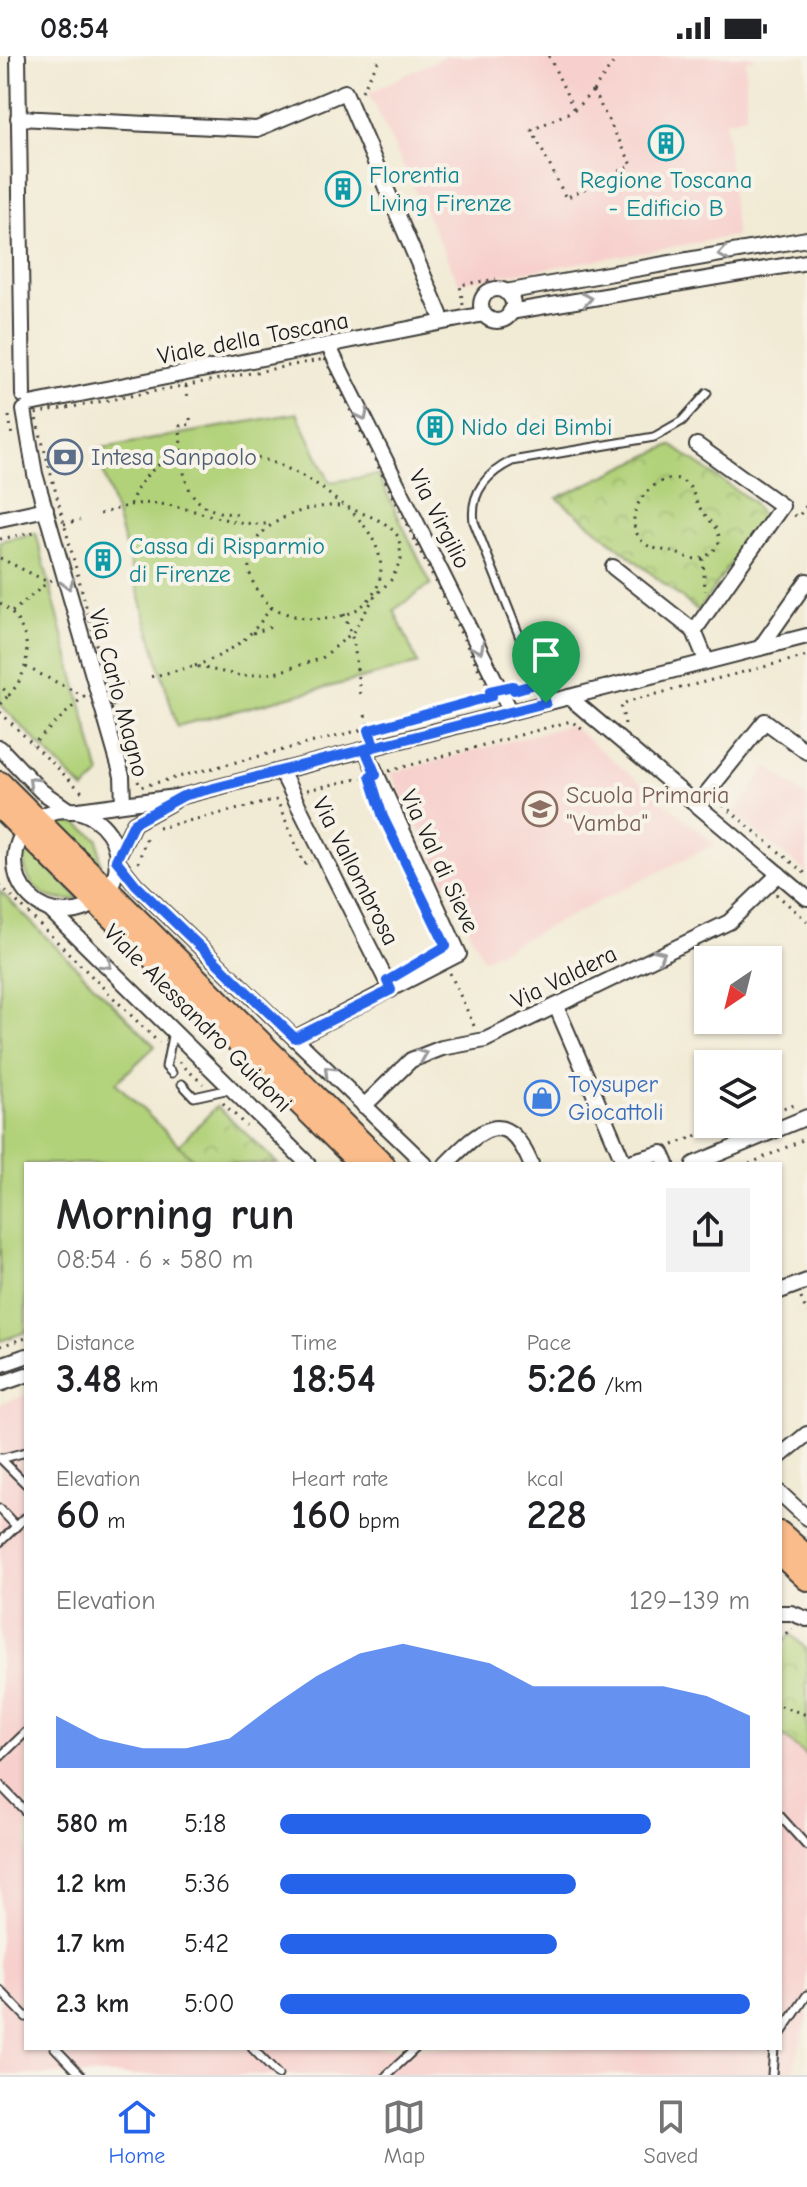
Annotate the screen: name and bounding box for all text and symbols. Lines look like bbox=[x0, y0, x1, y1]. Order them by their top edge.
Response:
text: 08:54 bbox=[40, 11, 109, 46]
building icon: Regione Toscana - Edificio B bbox=[647, 124, 685, 162]
place label: Florentia Living Firenze bbox=[369, 161, 512, 217]
place label: Regione Toscana - Edificio B bbox=[580, 166, 752, 222]
building icon: Florentia Living Firenze bbox=[324, 170, 362, 208]
one-way arrow bbox=[716, 245, 729, 262]
one-way arrow bbox=[580, 292, 594, 309]
street label: Viale della Toscana bbox=[155, 306, 351, 370]
one-way arrow bbox=[353, 406, 369, 421]
building icon: Nido dei Bimbi bbox=[416, 408, 454, 446]
place label: Nido dei Bimbi bbox=[461, 413, 612, 441]
bank icon: Intesa Sanpaolo bbox=[46, 438, 84, 476]
place label: Intesa Sanpaolo bbox=[91, 443, 257, 471]
street label: Via Virgilio bbox=[403, 465, 477, 573]
place label: Cassa di Risparmio di Firenze bbox=[129, 532, 325, 588]
building icon: Cassa di Risparmio di Firenze bbox=[84, 541, 122, 579]
one-way arrow bbox=[58, 576, 75, 590]
street label: Via Carlo Magno bbox=[83, 606, 155, 780]
pin bbox=[512, 621, 580, 703]
icon: arrive bbox=[524, 633, 568, 677]
one-way arrow bbox=[470, 639, 485, 654]
one-way arrow bbox=[28, 777, 42, 791]
place label: Scuola Primaria "Vamba" bbox=[566, 781, 729, 837]
street label: Via Val di Sieve bbox=[395, 785, 485, 937]
school or university icon: Scuola Primaria "Vamba" bbox=[521, 790, 559, 828]
street label: Via Vallombrosa bbox=[307, 792, 405, 950]
street label: Viale Alessandro Guidoni bbox=[98, 918, 298, 1118]
street label: Via Valdera bbox=[507, 939, 621, 1015]
north arrow bbox=[694, 946, 782, 1034]
map controls bbox=[694, 946, 782, 1138]
one-way arrow bbox=[652, 949, 666, 965]
one-way arrow bbox=[98, 955, 112, 969]
one-way arrow bbox=[414, 1049, 428, 1065]
button: layers bbox=[694, 1050, 782, 1138]
one-way arrow bbox=[324, 1066, 338, 1081]
place label: Toysuper Giocattoli bbox=[568, 1070, 664, 1126]
shop icon: Toysuper Giocattoli bbox=[523, 1079, 561, 1117]
button: share bbox=[666, 1188, 750, 1272]
text: Morning run bbox=[56, 1189, 295, 1240]
text: 08:54 · 6 × 580 m bbox=[56, 1245, 253, 1275]
text: Distance bbox=[56, 1330, 135, 1356]
text: Time bbox=[291, 1330, 337, 1356]
text: Pace bbox=[527, 1330, 571, 1356]
text: 3.48 bbox=[56, 1356, 122, 1402]
text: 18:54 bbox=[291, 1356, 376, 1402]
text: 5:26 bbox=[527, 1356, 597, 1402]
text: km bbox=[122, 1372, 158, 1398]
text: /km bbox=[597, 1372, 643, 1398]
text: Elevation bbox=[56, 1466, 140, 1492]
text: Heart rate bbox=[291, 1466, 388, 1492]
text: kcal bbox=[527, 1466, 564, 1492]
text: 60 bbox=[56, 1492, 100, 1538]
text: 160 bbox=[291, 1492, 351, 1538]
text: 228 bbox=[527, 1492, 587, 1538]
text: m bbox=[100, 1508, 125, 1534]
text: bpm bbox=[351, 1508, 400, 1534]
text: Elevation bbox=[56, 1586, 156, 1616]
text: 129–139 m bbox=[629, 1586, 750, 1616]
text: 580 m bbox=[56, 1809, 128, 1839]
text: 5:18 bbox=[184, 1809, 226, 1839]
text: 1.2 km bbox=[56, 1869, 127, 1899]
text: 5:36 bbox=[184, 1869, 230, 1899]
text: 1.7 km bbox=[56, 1929, 125, 1959]
text: 5:42 bbox=[184, 1929, 229, 1959]
text: 2.3 km bbox=[56, 1989, 129, 2019]
text: 5:00 bbox=[184, 1989, 234, 2019]
tab: Home bbox=[109, 2095, 165, 2169]
tab: Map bbox=[382, 2095, 426, 2169]
tab: Saved bbox=[644, 2095, 698, 2169]

